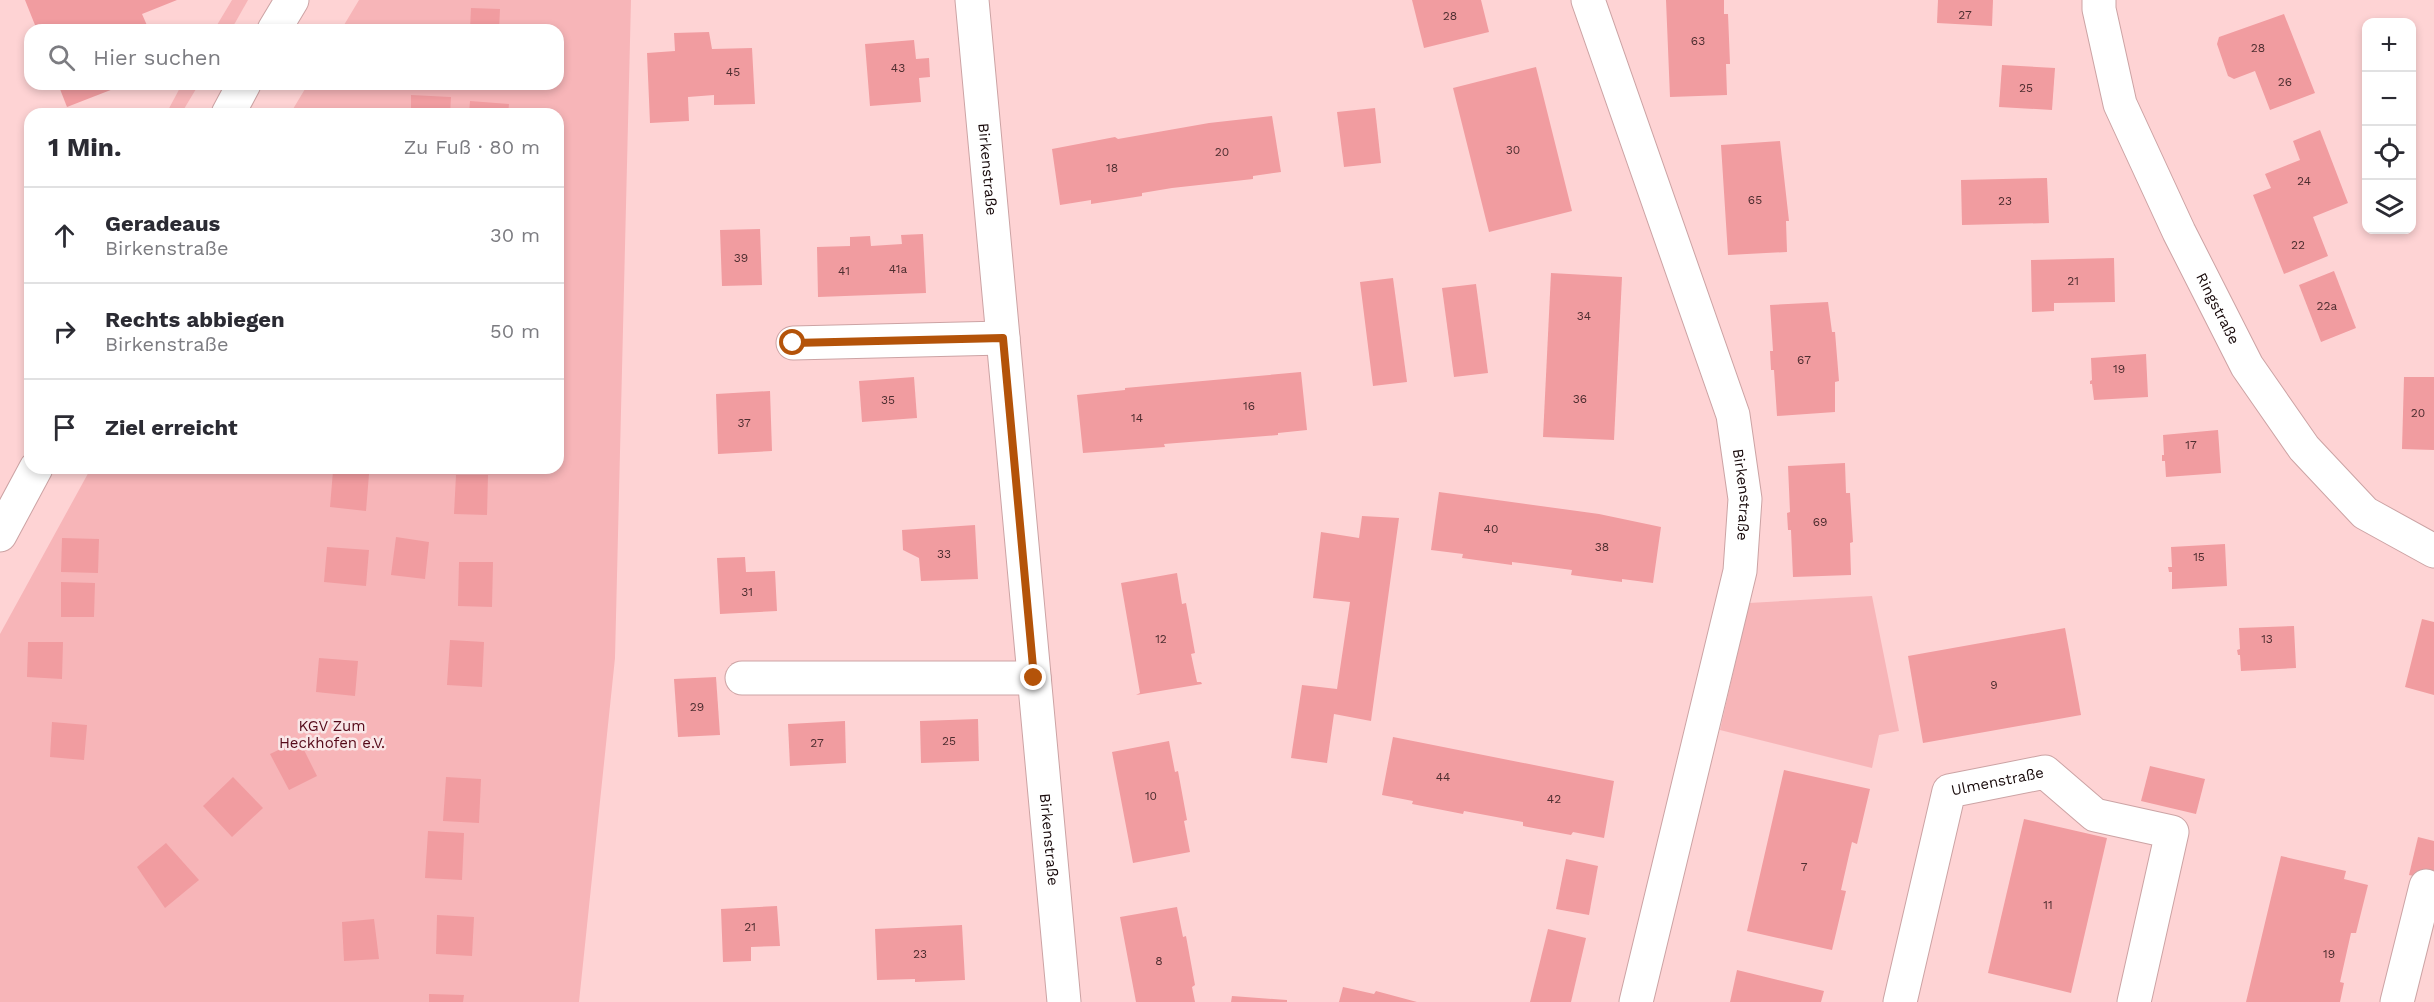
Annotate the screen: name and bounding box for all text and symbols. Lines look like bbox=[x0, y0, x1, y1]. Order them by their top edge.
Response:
house number: 27 bbox=[1958, 8, 1972, 22]
house number: 28 bbox=[1443, 9, 1457, 23]
map controls bbox=[2362, 18, 2416, 234]
button: + bbox=[2362, 18, 2416, 72]
search box bbox=[24, 24, 564, 90]
house number: 63 bbox=[1691, 34, 1705, 48]
icon: search bbox=[45, 41, 78, 74]
house number: 28 bbox=[2251, 41, 2265, 55]
text: Hier suchen bbox=[93, 45, 221, 70]
house number: 43 bbox=[891, 61, 905, 75]
house number: 45 bbox=[726, 65, 740, 79]
button: − bbox=[2362, 72, 2416, 126]
house number: 26 bbox=[2278, 75, 2292, 89]
house number: 25 bbox=[2019, 81, 2033, 95]
street label: Birkenstraße bbox=[974, 122, 1001, 216]
button: locate bbox=[2362, 126, 2416, 180]
text: 1 Min. bbox=[48, 132, 122, 162]
text: Zu Fuß · 80 m bbox=[404, 135, 540, 159]
house number: 30 bbox=[1506, 143, 1520, 157]
house number: 20 bbox=[1215, 145, 1229, 159]
house number: 18 bbox=[1106, 161, 1118, 175]
house number: 24 bbox=[2297, 174, 2311, 188]
button: layers bbox=[2362, 180, 2416, 234]
house number: 65 bbox=[1748, 193, 1762, 207]
house number: 23 bbox=[1998, 194, 2012, 208]
text: Geradeaus bbox=[105, 211, 220, 236]
icon: ahead bbox=[48, 219, 81, 252]
text: 30 m bbox=[490, 223, 540, 247]
text: Birkenstraße bbox=[105, 236, 228, 260]
house number: 22 bbox=[2291, 238, 2305, 252]
house number: 39 bbox=[734, 251, 748, 265]
house number: 41a bbox=[889, 262, 908, 276]
house number: 41 bbox=[838, 264, 850, 278]
street label: Ringstraße bbox=[2192, 270, 2243, 347]
house number: 21 bbox=[2067, 274, 2079, 288]
house number: 22a bbox=[2317, 299, 2338, 313]
text: Rechts abbiegen bbox=[105, 307, 285, 332]
house number: 34 bbox=[1577, 309, 1591, 323]
icon: right bbox=[48, 315, 81, 348]
text: 50 m bbox=[490, 319, 540, 343]
route start bbox=[779, 329, 805, 355]
text: Birkenstraße bbox=[105, 332, 228, 356]
house number: 67 bbox=[1797, 353, 1811, 367]
house number: 19 bbox=[2113, 362, 2125, 376]
house number: 36 bbox=[1573, 392, 1587, 406]
house number: 35 bbox=[881, 393, 895, 407]
house number: 16 bbox=[1243, 399, 1255, 413]
house number: 20 bbox=[2411, 406, 2425, 420]
icon: arrive bbox=[48, 411, 81, 444]
house number: 14 bbox=[1131, 411, 1143, 425]
text: Ziel erreicht bbox=[105, 415, 238, 440]
house number: 37 bbox=[737, 416, 751, 430]
house number: 17 bbox=[2185, 438, 2197, 452]
street label: Birkenstraße bbox=[1729, 447, 1754, 541]
house number: 69 bbox=[1813, 515, 1827, 529]
house number: 40 bbox=[1484, 522, 1498, 536]
house number: 38 bbox=[1595, 540, 1609, 554]
house number: 33 bbox=[937, 547, 951, 561]
house number: 15 bbox=[2193, 550, 2205, 564]
house number: 31 bbox=[741, 585, 753, 599]
house number: 12 bbox=[1155, 632, 1167, 646]
house number: 13 bbox=[2261, 632, 2273, 646]
route end bbox=[1020, 664, 1046, 690]
house number: 9 bbox=[1990, 678, 1998, 692]
house number: 29 bbox=[690, 700, 704, 714]
park label: KGV Zum Heckhofen e.V. bbox=[279, 717, 385, 752]
house number: 25 bbox=[942, 734, 956, 748]
house number: 27 bbox=[810, 736, 824, 750]
street label: Ulmenstraße bbox=[1950, 763, 2045, 799]
house number: 44 bbox=[1436, 770, 1450, 784]
house number: 10 bbox=[1145, 789, 1157, 803]
house number: 42 bbox=[1547, 792, 1561, 806]
street label: Birkenstraße bbox=[1036, 793, 1062, 886]
house number: 7 bbox=[1801, 860, 1808, 874]
house number: 11 bbox=[2043, 898, 2053, 912]
house number: 21 bbox=[744, 920, 756, 934]
house number: 23 bbox=[913, 947, 927, 961]
house number: 19 bbox=[2323, 947, 2335, 961]
house number: 8 bbox=[1155, 954, 1163, 968]

